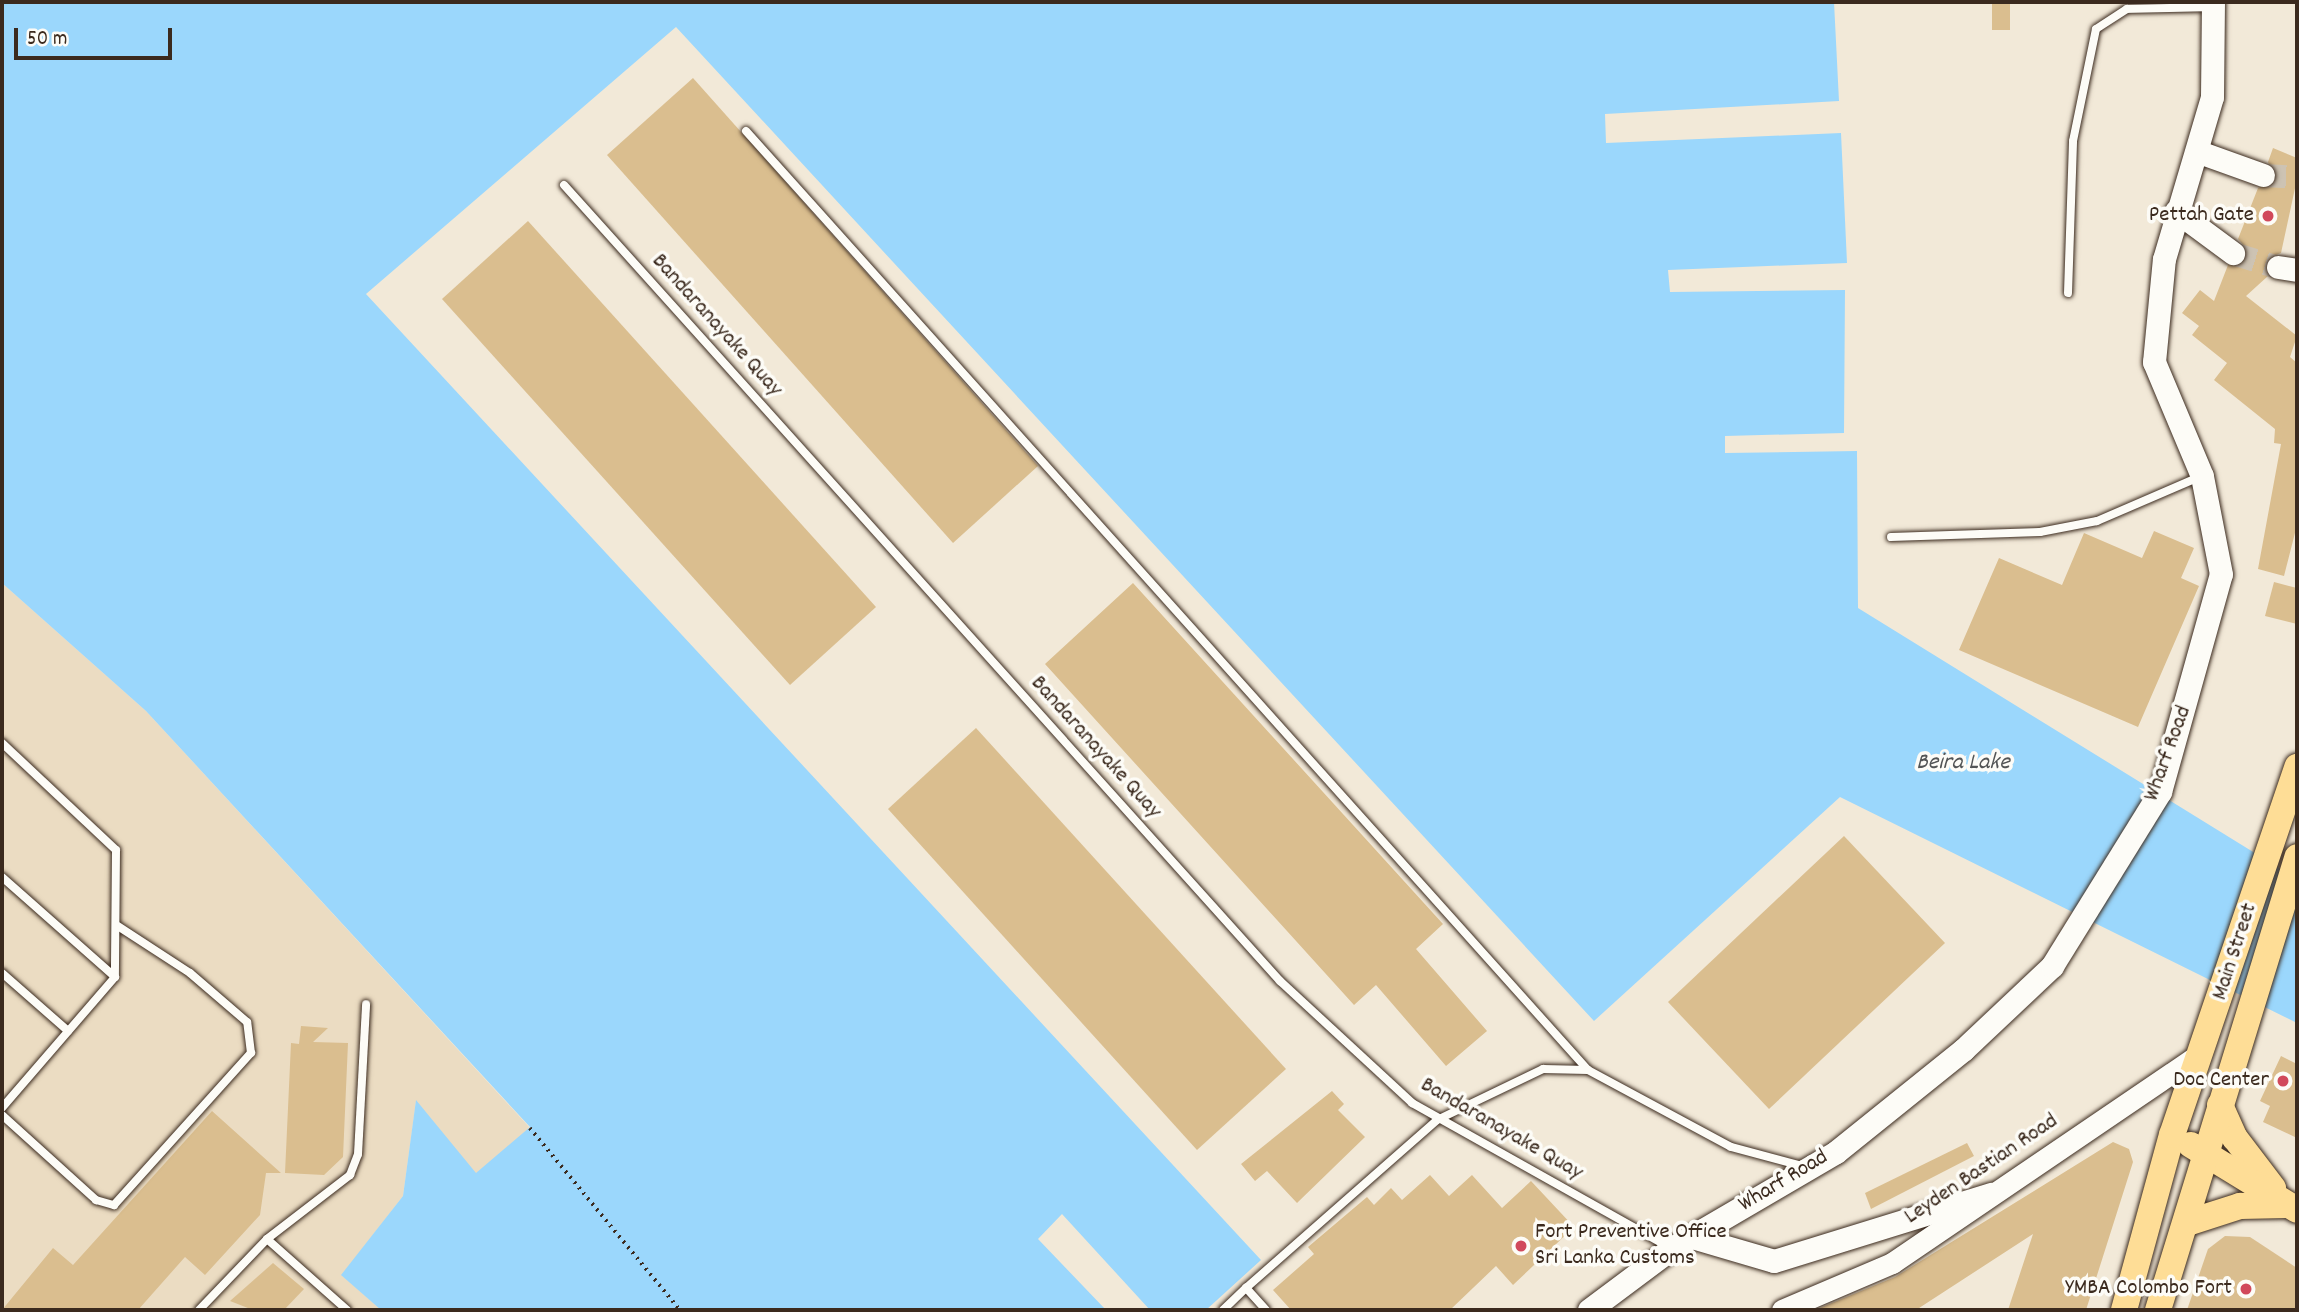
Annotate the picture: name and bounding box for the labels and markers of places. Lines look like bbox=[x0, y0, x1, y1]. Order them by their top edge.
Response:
place label: Pettah Gate bbox=[2149, 202, 2254, 230]
marker: Pettah Gate bbox=[2260, 208, 2276, 224]
place label: Doc Center bbox=[2173, 1067, 2269, 1095]
marker: Doc Center bbox=[2275, 1073, 2291, 1089]
place label: Fort Preventive Office Sri Lanka Customs bbox=[1535, 1219, 1727, 1273]
marker: Fort Preventive Office Sri Lanka Customs bbox=[1513, 1238, 1529, 1254]
place label: YMBA Colombo Fort bbox=[2065, 1275, 2232, 1303]
marker: YMBA Colombo Fort bbox=[2238, 1281, 2254, 1297]

